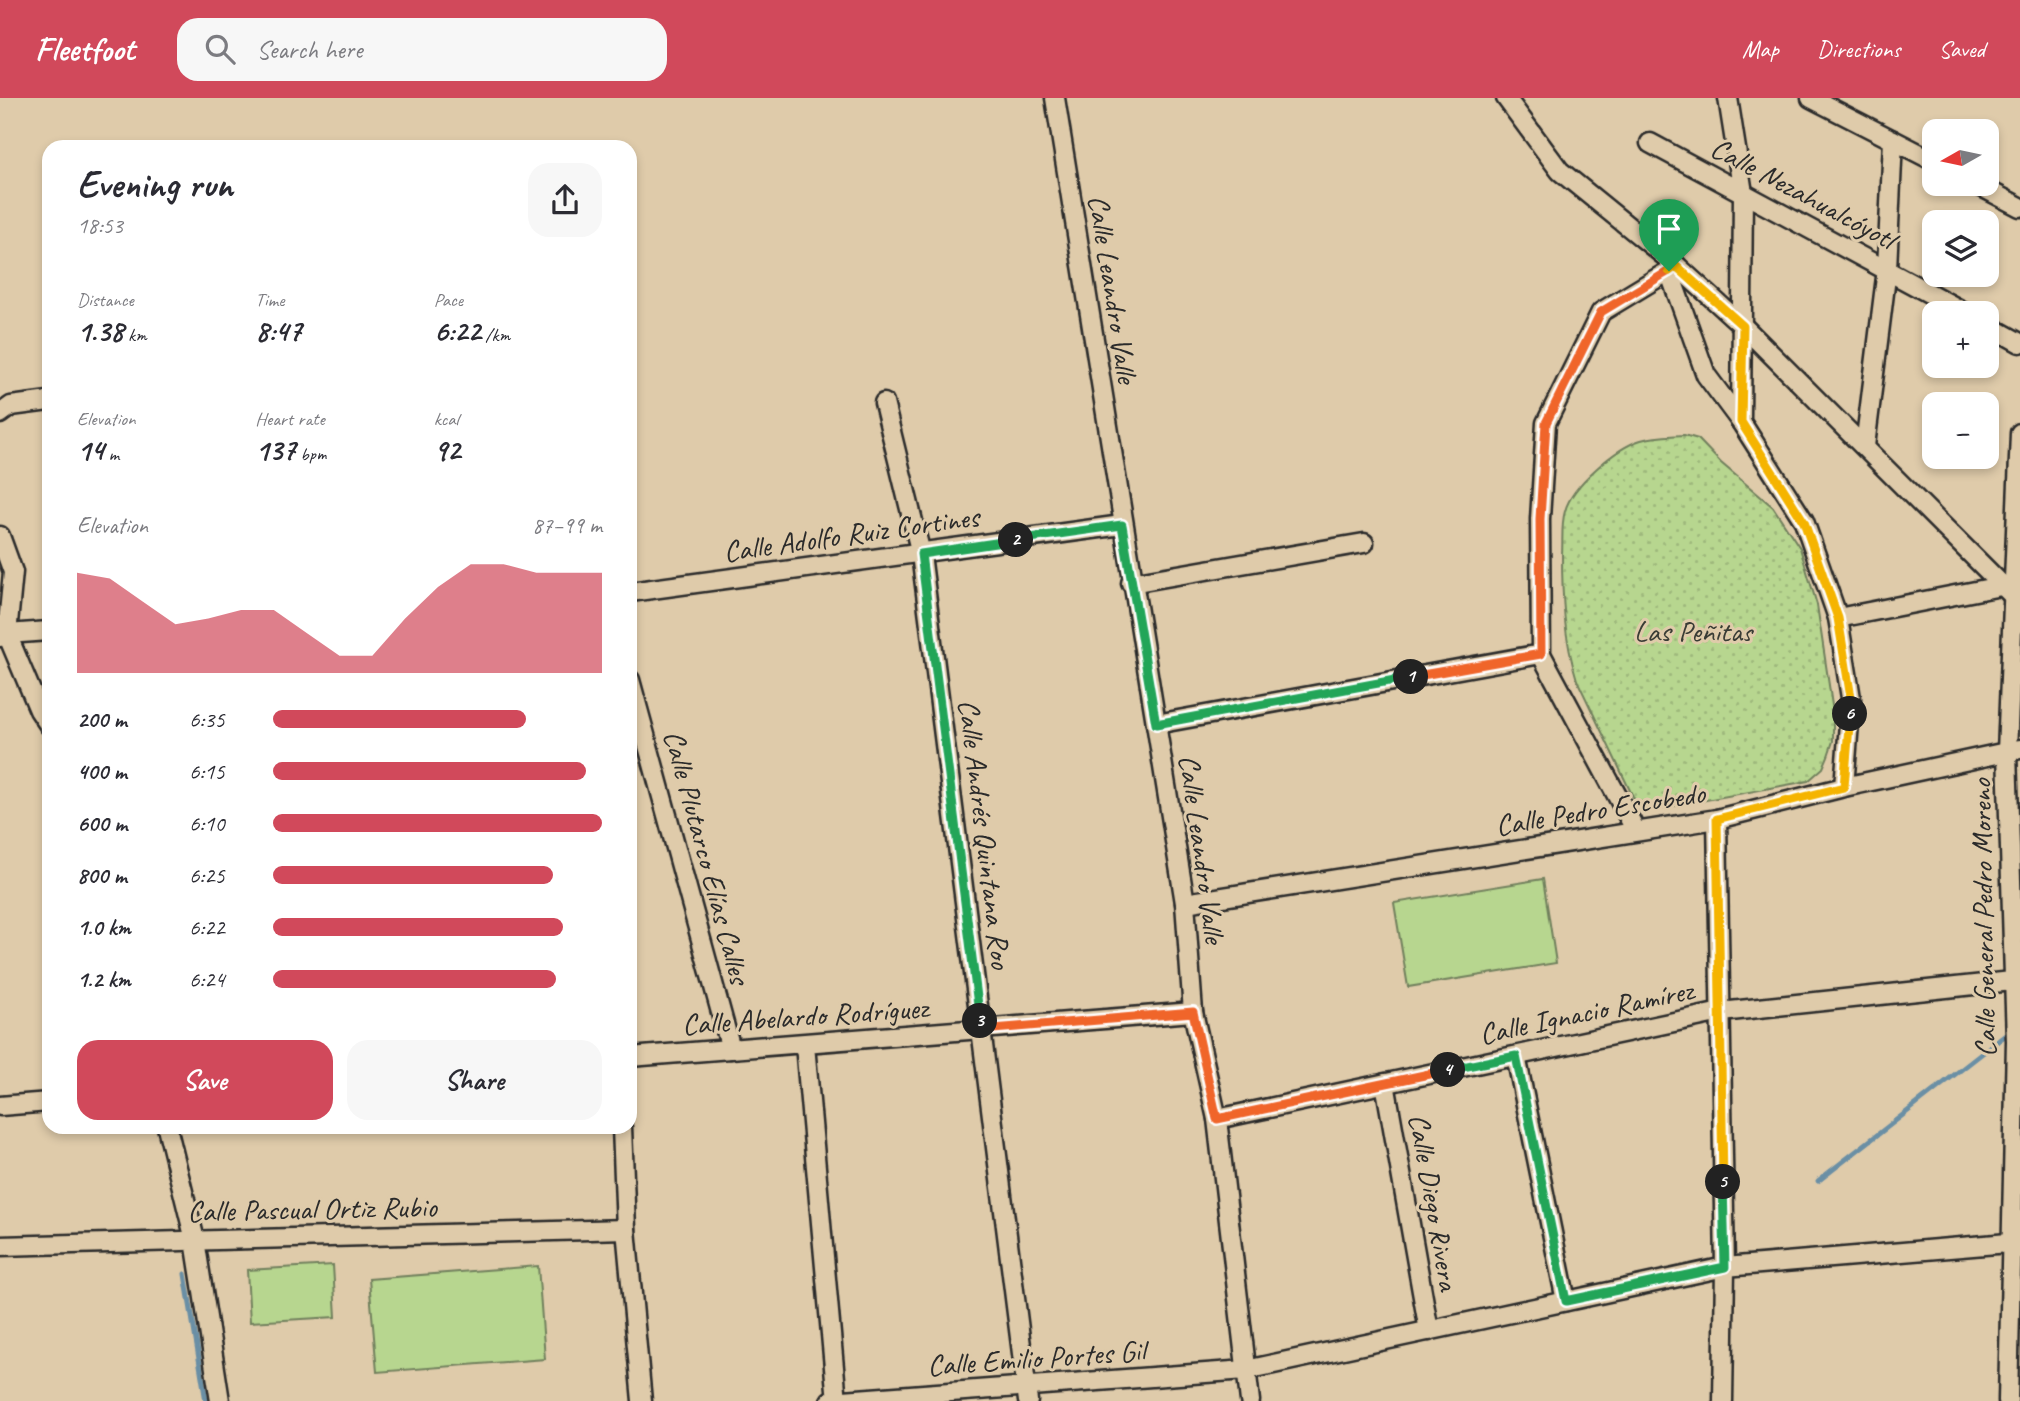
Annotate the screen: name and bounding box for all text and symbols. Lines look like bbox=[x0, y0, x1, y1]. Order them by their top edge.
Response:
search box bbox=[177, 18, 667, 81]
text: Fleetfoot bbox=[35, 28, 135, 70]
icon: search bbox=[201, 30, 239, 68]
text: Search here bbox=[257, 33, 363, 66]
text: Map bbox=[1742, 34, 1779, 64]
text: Directions bbox=[1817, 34, 1900, 64]
text: Saved bbox=[1938, 34, 1985, 64]
north arrow bbox=[1922, 119, 1998, 196]
map controls bbox=[1922, 119, 1999, 469]
street label: Calle Nezahualcóyotl bbox=[1704, 128, 1906, 260]
text: Evening run bbox=[77, 161, 233, 208]
button: share bbox=[528, 163, 602, 237]
street label: Calle Leandro Valle bbox=[1079, 192, 1147, 388]
pin bbox=[1639, 199, 1699, 271]
icon: arrive bbox=[1650, 210, 1688, 248]
button: layers bbox=[1922, 210, 1999, 287]
text: 18:53 bbox=[77, 211, 123, 240]
text: Distance bbox=[77, 288, 134, 312]
text: Time bbox=[255, 288, 284, 312]
text: Pace bbox=[434, 288, 463, 312]
button: + bbox=[1922, 301, 1999, 378]
text: 1.38 bbox=[77, 312, 123, 350]
text: 8:47 bbox=[255, 312, 302, 350]
text: 6:22 bbox=[434, 312, 481, 350]
text: km bbox=[123, 323, 147, 347]
text: /km bbox=[481, 323, 510, 347]
button: − bbox=[1922, 392, 1999, 469]
text: Elevation bbox=[77, 407, 135, 431]
text: Heart rate bbox=[255, 407, 325, 431]
text: kcal bbox=[434, 407, 459, 431]
text: 14 bbox=[77, 431, 104, 469]
text: 137 bbox=[255, 431, 296, 469]
text: 92 bbox=[434, 431, 460, 469]
text: m bbox=[104, 442, 119, 466]
text: bpm bbox=[296, 442, 326, 466]
street label: Calle Adolfo Ruiz Cortines bbox=[721, 497, 984, 571]
text: Elevation bbox=[77, 511, 148, 540]
text: 87–99 m bbox=[532, 511, 602, 540]
pin: 2 bbox=[998, 522, 1034, 558]
text: 2 bbox=[1011, 527, 1020, 551]
park label: Las Peñitas bbox=[1634, 612, 1755, 650]
pin: 1 bbox=[1394, 660, 1428, 694]
text: 1 bbox=[1406, 664, 1415, 688]
pin: 6 bbox=[1832, 696, 1868, 732]
street label: Calle Andrés Quintana Roo bbox=[950, 697, 1021, 972]
text: 6 bbox=[1845, 701, 1854, 725]
text: 200 m bbox=[77, 705, 127, 734]
text: 6:35 bbox=[189, 705, 225, 734]
street label: Calle Plutarco Elías Calles bbox=[655, 726, 760, 991]
street label: Calle Leandro Valle bbox=[1170, 752, 1234, 948]
text: 400 m bbox=[77, 757, 127, 786]
text: 6:15 bbox=[189, 757, 225, 786]
street label: Calle Pedro Escobedo bbox=[1493, 773, 1709, 844]
street label: Calle General Pedro Moreno bbox=[1962, 777, 2004, 1058]
text: 600 m bbox=[77, 809, 127, 838]
text: 6:10 bbox=[189, 809, 225, 838]
text: 800 m bbox=[77, 861, 127, 890]
text: 6:25 bbox=[189, 861, 225, 890]
text: 1.0 km bbox=[77, 913, 131, 942]
text: 6:22 bbox=[189, 913, 225, 942]
text: 1.2 km bbox=[77, 965, 131, 994]
text: 6:24 bbox=[189, 965, 225, 994]
street label: Calle Ignacio Ramírez bbox=[1476, 970, 1699, 1053]
street label: Calle Abelardo Rodríguez bbox=[681, 988, 932, 1044]
pin: 3 bbox=[962, 1004, 998, 1038]
text: 3 bbox=[975, 1008, 984, 1032]
button: Save bbox=[77, 1040, 333, 1120]
button: Share bbox=[347, 1040, 602, 1120]
pin: 4 bbox=[1430, 1052, 1466, 1088]
text: 4 bbox=[1443, 1057, 1452, 1081]
street label: Calle Diego Rivera bbox=[1400, 1111, 1469, 1295]
pin: 5 bbox=[1706, 1164, 1740, 1200]
text: 5 bbox=[1718, 1169, 1727, 1193]
street label: Calle Pascual Ortiz Rubio bbox=[187, 1188, 438, 1230]
street label: Calle Emilio Portes Gil bbox=[926, 1331, 1151, 1385]

